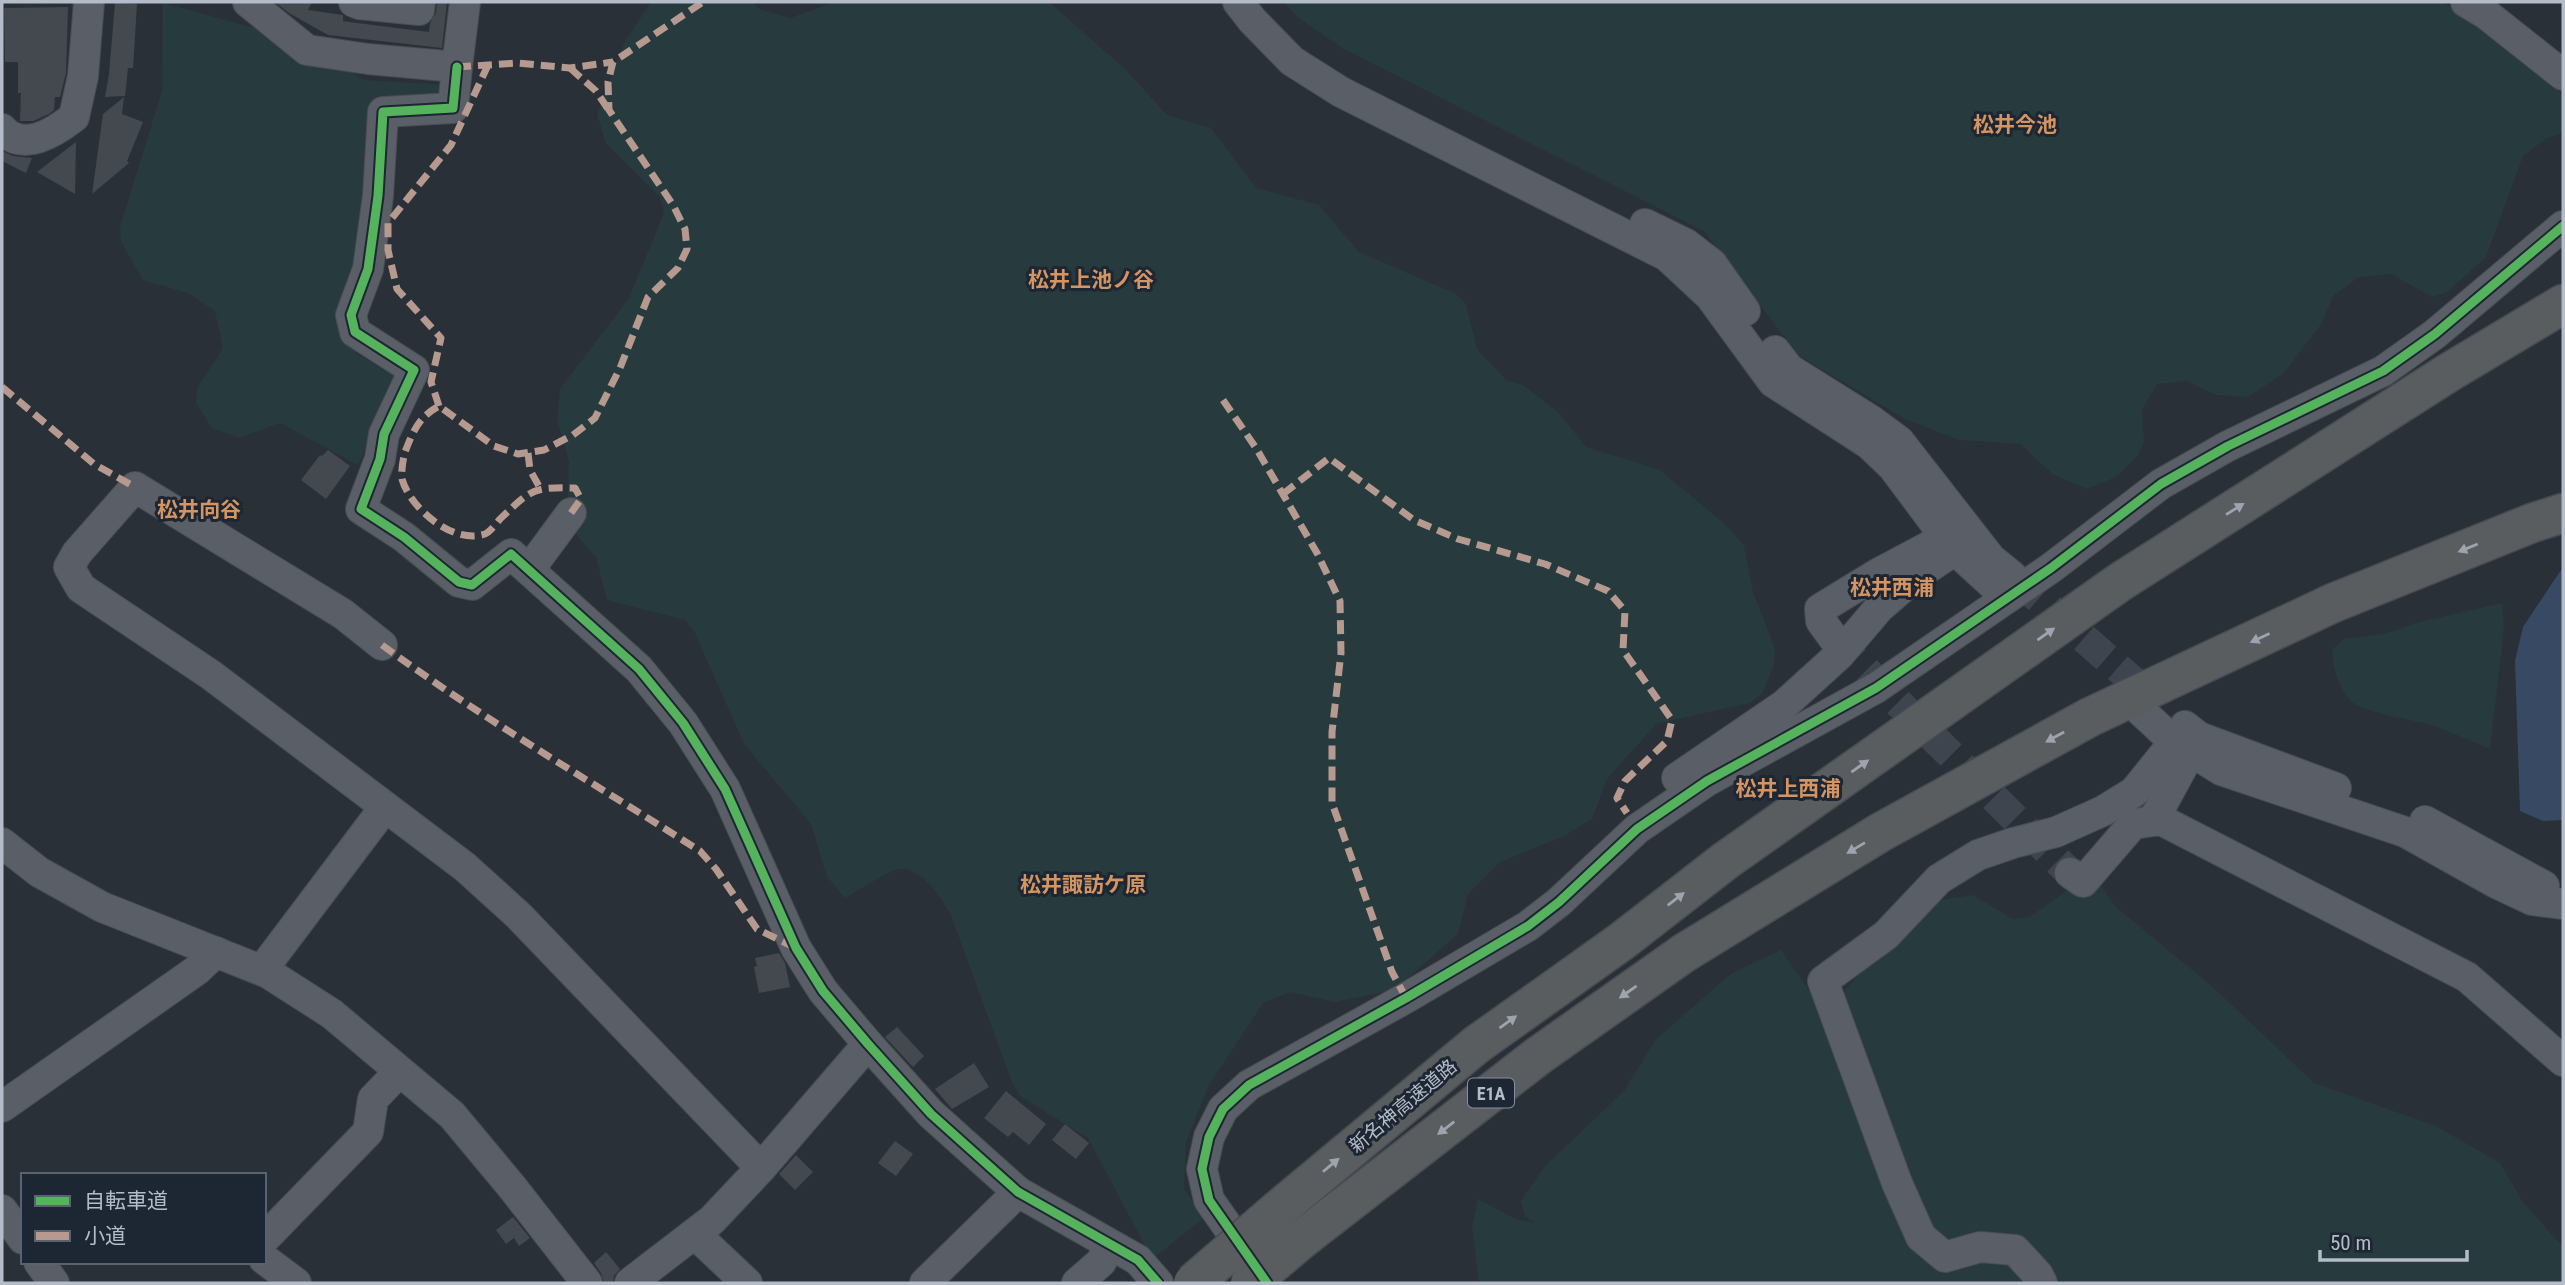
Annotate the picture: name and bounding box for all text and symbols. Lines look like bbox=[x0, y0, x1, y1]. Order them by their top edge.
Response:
district label: 松井今池 bbox=[1973, 113, 2057, 137]
district label: 松井上池ノ谷 bbox=[1028, 268, 1154, 292]
district label: 松井向谷 bbox=[157, 498, 241, 522]
one-way arrow bbox=[2226, 502, 2245, 515]
one-way arrow bbox=[2458, 542, 2479, 553]
district label: 松井西浦 bbox=[1850, 576, 1934, 600]
one-way arrow bbox=[2037, 627, 2055, 641]
one-way arrow bbox=[2249, 632, 2270, 643]
one-way arrow bbox=[2045, 731, 2065, 743]
one-way arrow bbox=[1851, 759, 1869, 773]
district label: 松井上西浦 bbox=[1736, 777, 1841, 801]
one-way arrow bbox=[1847, 841, 1866, 854]
district label: 松井諏訪ケ原 bbox=[1020, 873, 1146, 897]
one-way arrow bbox=[1666, 892, 1684, 907]
one-way arrow bbox=[1619, 985, 1637, 999]
one-way arrow bbox=[1499, 1016, 1517, 1030]
street label: 新名神高速道路 bbox=[1345, 1054, 1461, 1158]
road number: E1A bbox=[1468, 1078, 1514, 1108]
one-way arrow bbox=[1437, 1120, 1455, 1135]
one-way arrow bbox=[1322, 1158, 1340, 1173]
legend bbox=[21, 1173, 266, 1264]
text: 自転車道 bbox=[84, 1189, 168, 1213]
scale bar bbox=[2320, 1218, 2467, 1262]
text: 小道 bbox=[84, 1224, 126, 1248]
text: 50 m bbox=[2330, 1231, 2371, 1255]

